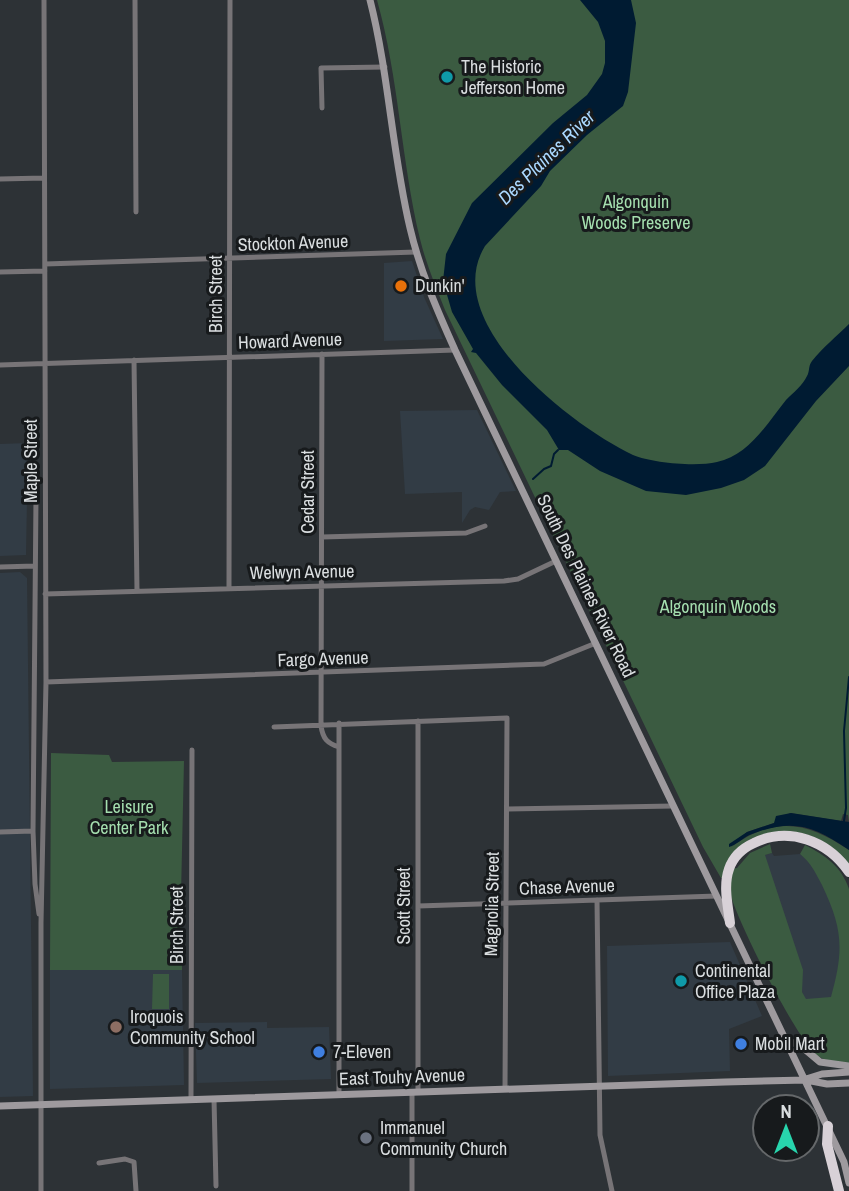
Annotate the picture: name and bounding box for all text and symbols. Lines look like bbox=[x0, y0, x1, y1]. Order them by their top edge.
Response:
place label: The Historic Jefferson Home bbox=[461, 54, 565, 100]
marker: The Historic Jefferson Home bbox=[439, 69, 455, 85]
water label: Des Plaines River bbox=[492, 103, 601, 210]
park label: Algonquin Woods Preserve bbox=[582, 189, 690, 235]
street label: Stockton Avenue bbox=[237, 228, 349, 257]
street label: Birch Street bbox=[203, 255, 228, 333]
place label: Dunkin' bbox=[415, 273, 465, 298]
marker: Dunkin' bbox=[393, 278, 409, 294]
street label: Howard Avenue bbox=[238, 326, 342, 355]
street label: Maple Street bbox=[18, 419, 43, 503]
street label: Cedar Street bbox=[295, 450, 320, 534]
street label: South Des Plaines River Road bbox=[531, 490, 642, 682]
street label: Welwyn Avenue bbox=[250, 558, 354, 585]
park label: Algonquin Woods bbox=[659, 594, 776, 619]
street label: Fargo Avenue bbox=[277, 644, 369, 673]
park label: Leisure Center Park bbox=[90, 794, 169, 840]
street label: Magnolia Street bbox=[478, 852, 505, 956]
street label: Scott Street bbox=[391, 867, 416, 945]
street label: Chase Avenue bbox=[519, 872, 615, 901]
street label: Birch Street bbox=[164, 886, 189, 964]
place label: Continental Office Plaza bbox=[695, 958, 775, 1004]
marker: Continental Office Plaza bbox=[673, 973, 689, 989]
place label: Iroquois Community School bbox=[130, 1004, 255, 1050]
marker: Iroquois Community School bbox=[108, 1019, 124, 1035]
place label: Mobil Mart bbox=[755, 1031, 825, 1056]
marker: Mobil Mart bbox=[733, 1036, 749, 1052]
place label: 7-Eleven bbox=[333, 1039, 391, 1064]
marker: 7-Eleven bbox=[311, 1044, 327, 1060]
street label: East Touhy Avenue bbox=[339, 1062, 465, 1091]
north arrow bbox=[751, 1093, 821, 1163]
text: N bbox=[780, 1098, 792, 1124]
place label: Immanuel Community Church bbox=[380, 1115, 507, 1161]
marker: Immanuel Community Church bbox=[358, 1130, 374, 1146]

